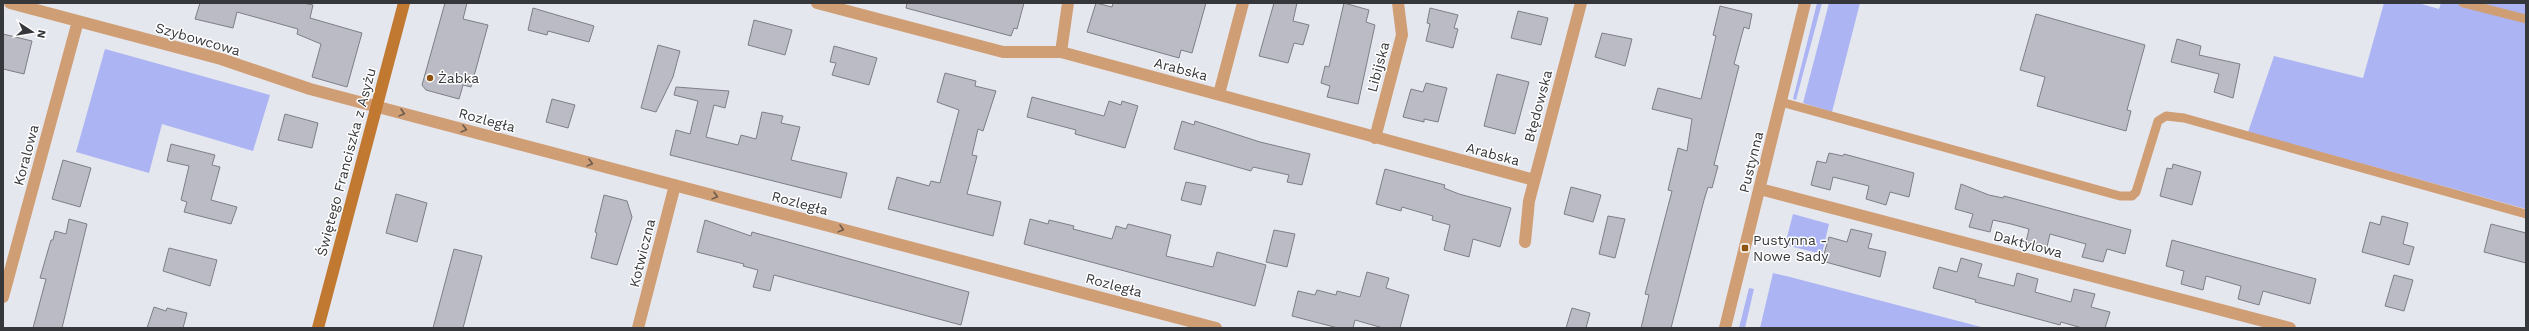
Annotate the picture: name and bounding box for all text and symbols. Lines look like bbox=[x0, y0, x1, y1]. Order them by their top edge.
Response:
north arrow bbox=[12, 12, 52, 52]
street label: Szybowcowa bbox=[154, 19, 242, 59]
text: N bbox=[34, 29, 48, 39]
street label: Libijska bbox=[1364, 40, 1392, 94]
street label: Arabska bbox=[1153, 54, 1209, 84]
street label: Świętego Franciszka z Asyżu bbox=[313, 66, 379, 258]
street label: Błędowska bbox=[1521, 68, 1555, 144]
place label: Żabka bbox=[438, 70, 479, 86]
marker: Żabka bbox=[425, 73, 435, 83]
street label: Rozległa bbox=[457, 105, 517, 135]
one-way arrow bbox=[398, 108, 405, 117]
street label: Koralowa bbox=[10, 123, 42, 187]
one-way arrow bbox=[461, 125, 467, 133]
street label: Pustynna bbox=[1736, 129, 1766, 194]
street label: Arabska bbox=[1465, 139, 1521, 169]
one-way arrow bbox=[587, 158, 593, 166]
street label: Rozległa bbox=[770, 188, 830, 218]
one-way arrow bbox=[712, 191, 719, 200]
street label: Kotwiczna bbox=[626, 217, 658, 289]
one-way arrow bbox=[837, 224, 844, 233]
street label: Daktylowa bbox=[1992, 227, 2064, 261]
place label: Pustynna - Nowe Sady bbox=[1753, 232, 1829, 264]
marker: Pustynna - Nowe Sady bbox=[1740, 243, 1750, 253]
street label: Rozległa bbox=[1084, 270, 1144, 300]

